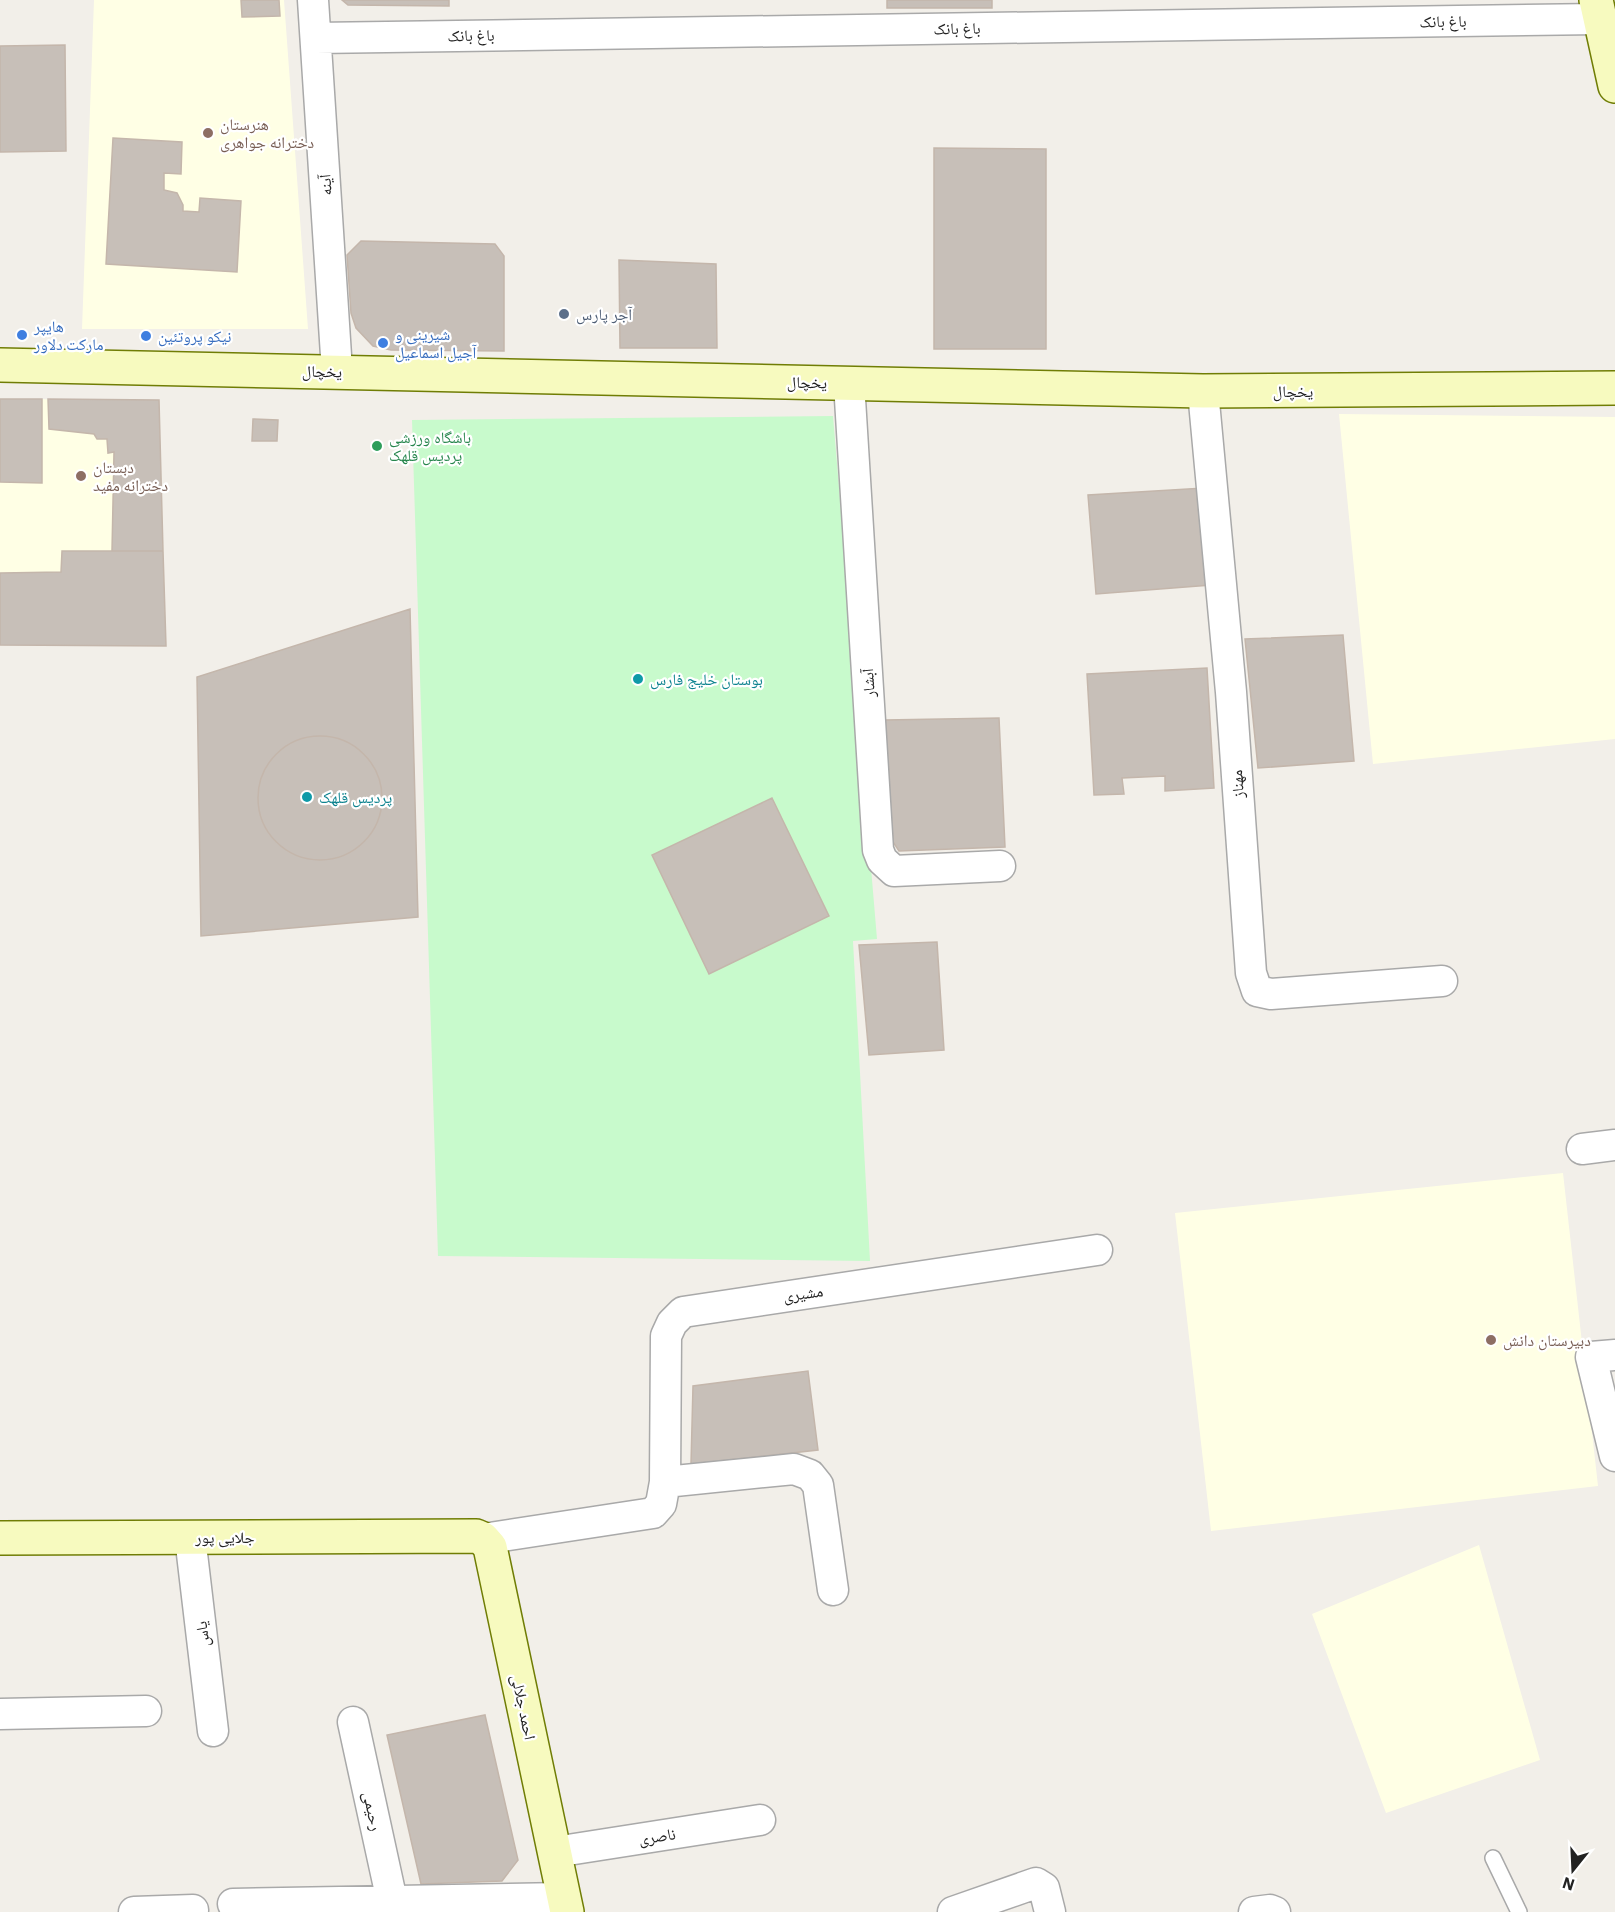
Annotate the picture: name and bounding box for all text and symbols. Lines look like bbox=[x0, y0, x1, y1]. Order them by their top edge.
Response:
street label: باغ بانک bbox=[1419, 11, 1467, 32]
street label: باغ بانک bbox=[933, 18, 981, 39]
street label: باغ بانک bbox=[447, 25, 495, 46]
place label: هنرستان دخترانه جواهری bbox=[220, 114, 314, 153]
marker: هنرستان دخترانه جواهری bbox=[201, 126, 215, 140]
street label: آینه bbox=[314, 173, 336, 196]
place label: آجر پارس bbox=[576, 304, 633, 325]
marker: آجر پارس bbox=[557, 307, 571, 321]
place label: هایپر مارکت دلاور bbox=[33, 316, 104, 354]
place label: شیرینی و آجیل اسماعيل bbox=[395, 324, 477, 363]
place label: نیکو پروتئین bbox=[158, 326, 232, 347]
marker: هایپر مارکت دلاور bbox=[15, 328, 29, 342]
marker: نیکو پروتئین bbox=[139, 329, 153, 343]
marker: شیرینی و آجیل اسماعيل bbox=[376, 336, 390, 350]
street label: یخچال bbox=[302, 361, 342, 382]
street label: یخچال bbox=[787, 372, 827, 393]
street label: یخچال bbox=[1273, 381, 1313, 402]
place label: باشگاه ورزشی پردیس قلهک bbox=[389, 427, 471, 466]
marker: باشگاه ورزشی پردیس قلهک bbox=[370, 439, 384, 453]
place label: دبستان دخترانه مفید bbox=[93, 457, 168, 495]
marker: دبستان دخترانه مفید bbox=[74, 469, 88, 483]
street label: آبشار bbox=[857, 667, 879, 699]
place label: بوستان خلیج فارس bbox=[650, 669, 763, 690]
marker: بوستان خلیج فارس bbox=[631, 672, 645, 686]
street label: مهناز bbox=[1226, 769, 1248, 800]
place label: پردیس قلهک bbox=[319, 787, 393, 808]
marker: پردیس قلهک bbox=[300, 790, 314, 804]
street label: مشیری bbox=[782, 1280, 824, 1307]
place label: دبیرستان دانش bbox=[1503, 1330, 1591, 1351]
marker: دبیرستان دانش bbox=[1484, 1333, 1498, 1347]
street label: جلایی پور bbox=[194, 1527, 255, 1548]
street label: یاس bbox=[191, 1620, 214, 1648]
street label: احمد جلالی bbox=[506, 1673, 541, 1742]
street label: رحیمی bbox=[358, 1789, 387, 1833]
street label: ناصری bbox=[637, 1823, 677, 1850]
north arrow bbox=[1543, 1840, 1603, 1900]
text: N bbox=[1560, 1873, 1577, 1896]

